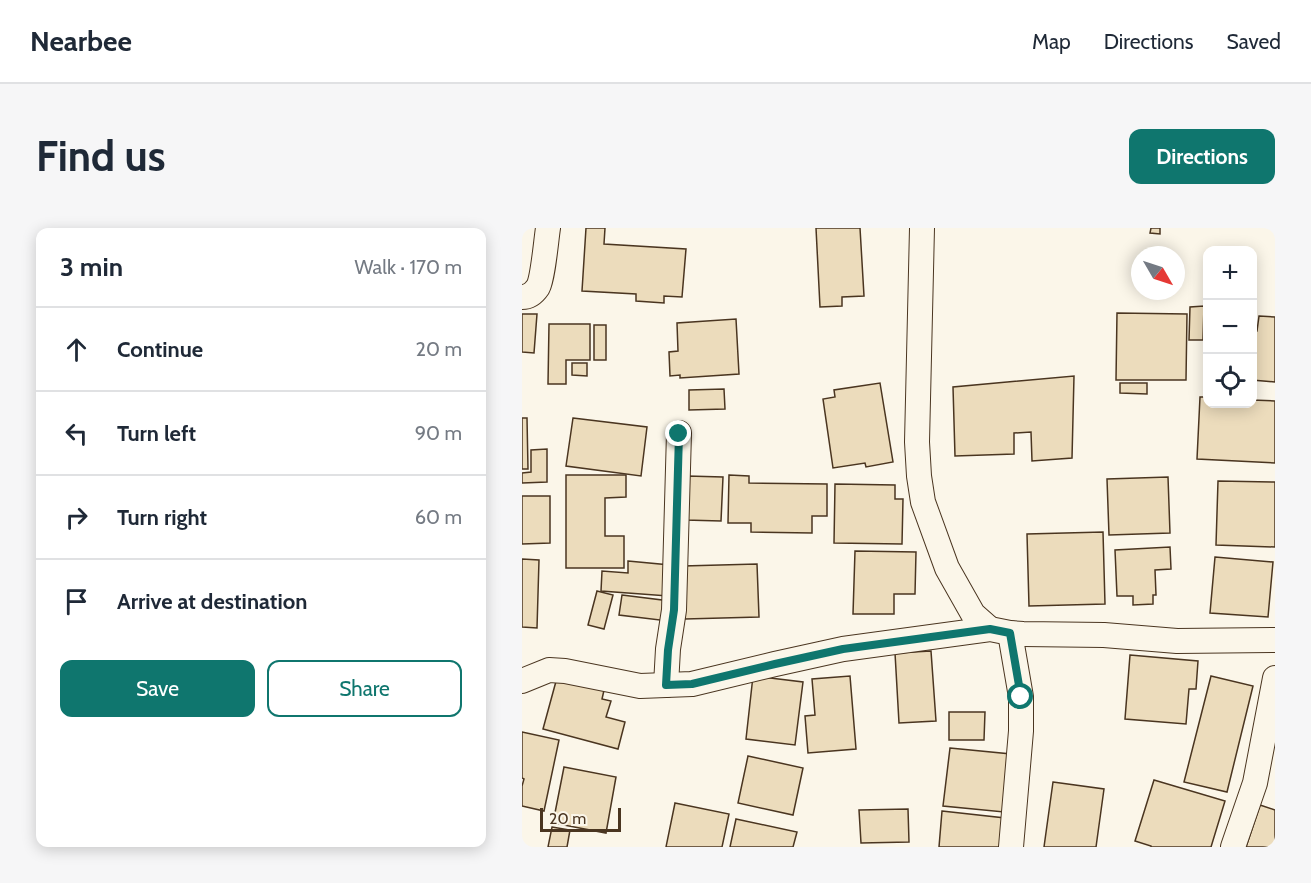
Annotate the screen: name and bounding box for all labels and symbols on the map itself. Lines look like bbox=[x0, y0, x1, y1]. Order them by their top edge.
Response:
north arrow bbox=[1131, 246, 1185, 300]
route end bbox=[665, 420, 691, 446]
route start bbox=[1007, 683, 1033, 709]
scale bar bbox=[540, 805, 621, 832]

